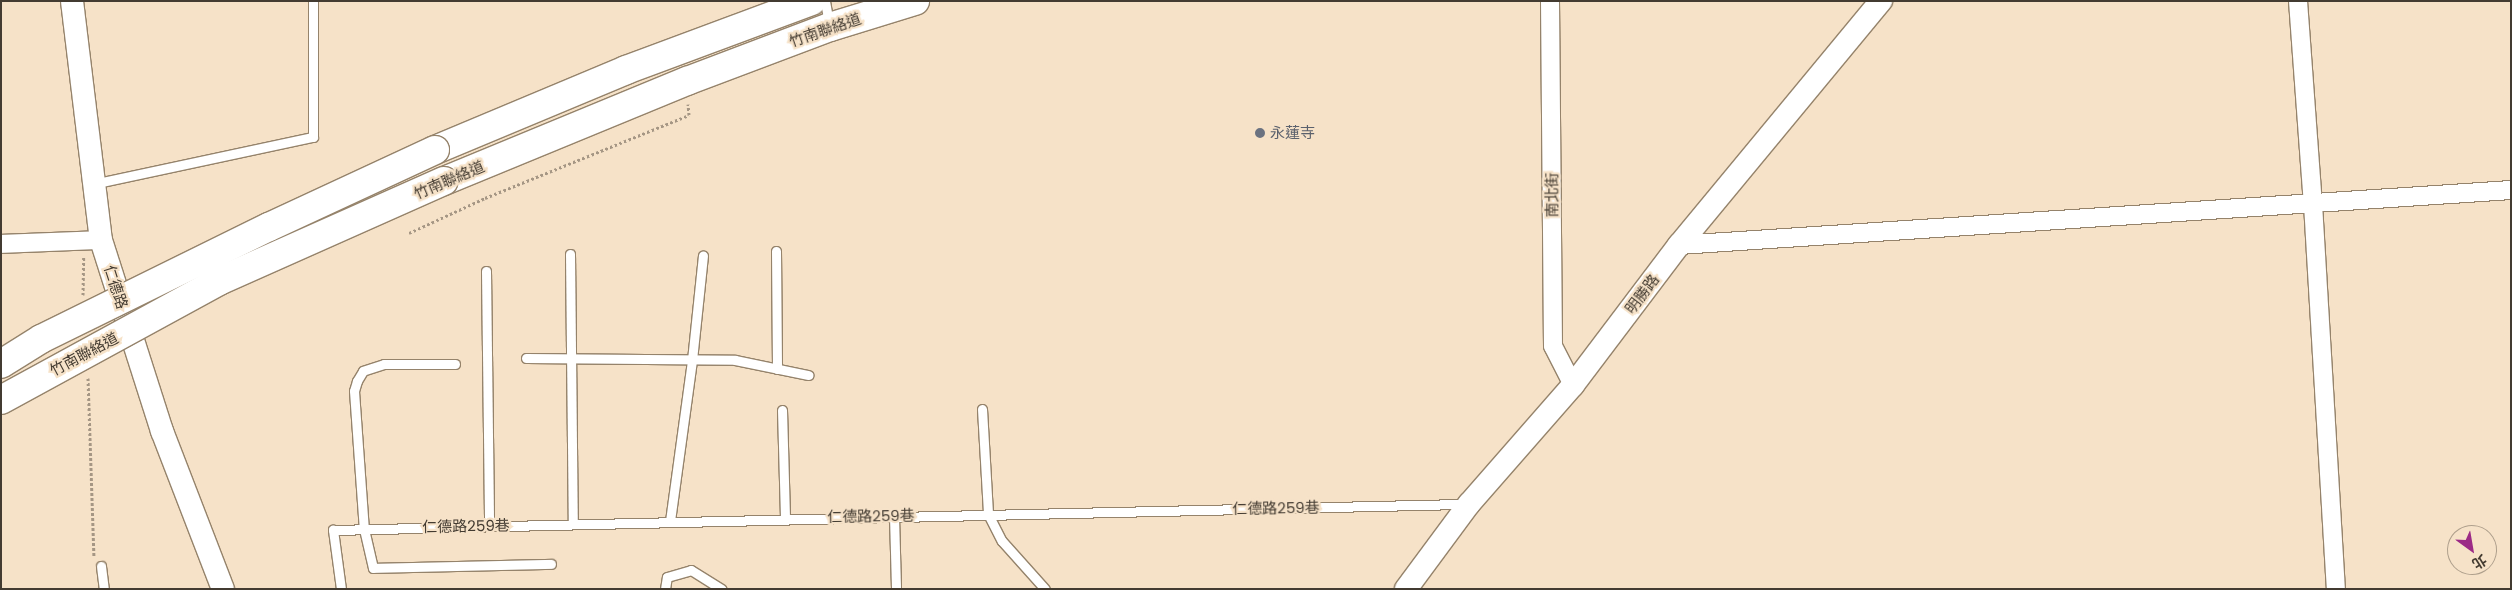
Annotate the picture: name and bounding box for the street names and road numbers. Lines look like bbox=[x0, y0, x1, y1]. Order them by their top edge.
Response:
street label: 竹南聯絡道 bbox=[787, 9, 863, 51]
street label: 竹南聯絡道 bbox=[411, 157, 487, 203]
street label: 南北街 bbox=[1543, 173, 1561, 217]
street label: 仁德路 bbox=[100, 263, 132, 311]
street label: 明勝路 bbox=[1621, 271, 1663, 317]
street label: 竹南聯絡道 bbox=[47, 328, 121, 380]
street label: 仁德路259巷 bbox=[1232, 498, 1320, 518]
street label: 仁德路259巷 bbox=[827, 506, 915, 526]
street label: 仁德路259巷 bbox=[422, 516, 510, 536]

